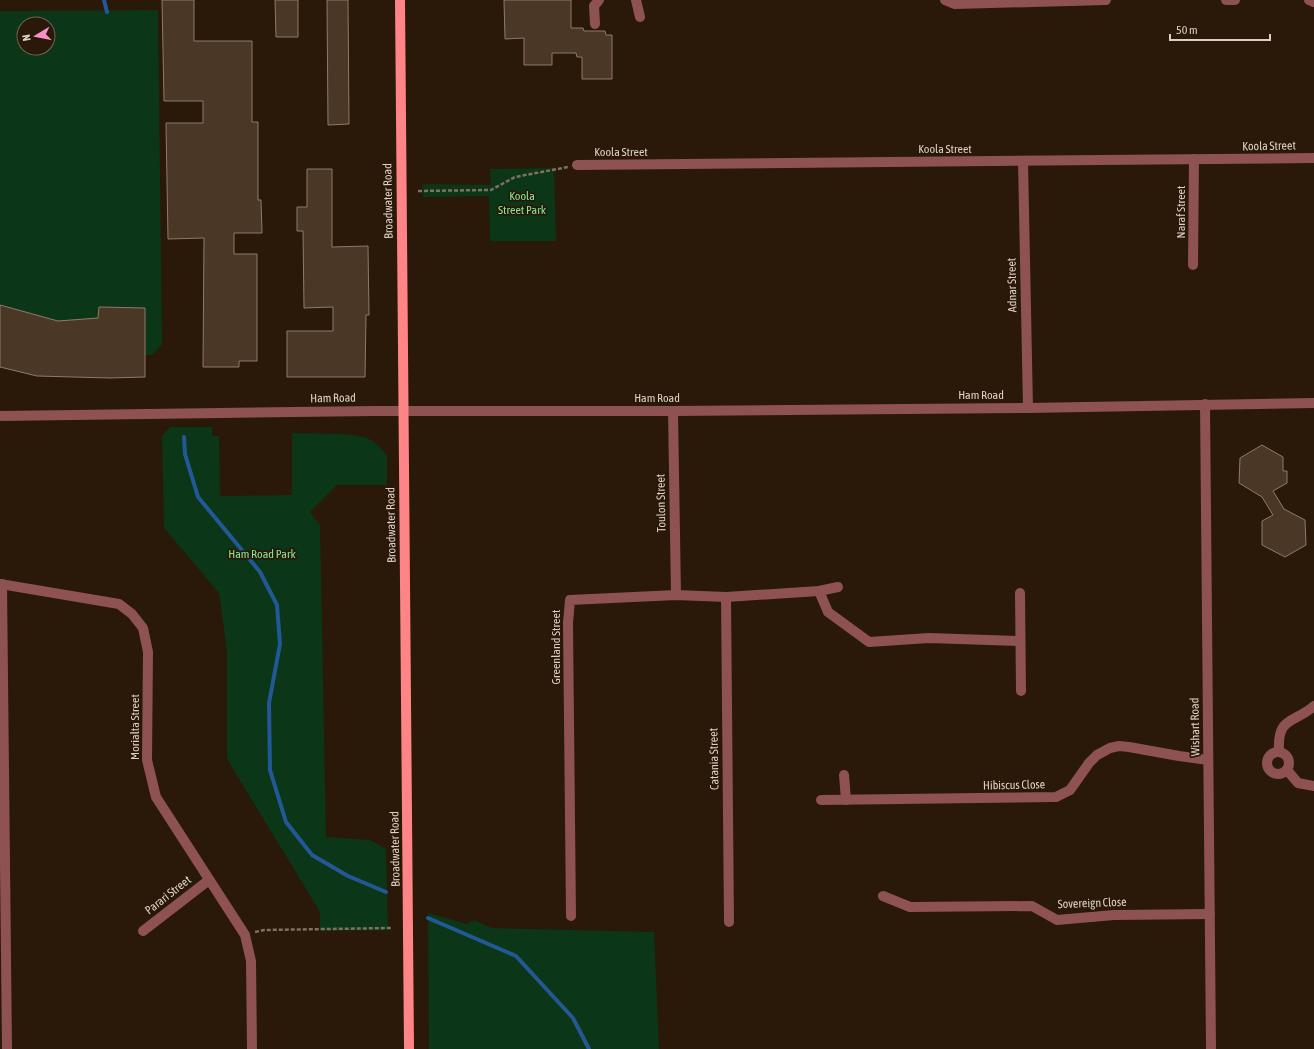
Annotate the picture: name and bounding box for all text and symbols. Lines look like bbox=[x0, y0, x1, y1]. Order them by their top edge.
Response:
north arrow bbox=[16, 16, 56, 56]
scale bar bbox=[1170, 16, 1270, 42]
text: 50 m bbox=[1176, 23, 1198, 37]
text: N bbox=[20, 33, 33, 42]
street label: Koola Street bbox=[1242, 139, 1296, 153]
street label: Koola Street bbox=[918, 142, 972, 156]
street label: Koola Street bbox=[594, 145, 648, 159]
street label: Broadwater Road bbox=[380, 163, 396, 239]
street label: Naraf Street bbox=[1174, 185, 1188, 238]
park label: Koola Street Park bbox=[498, 189, 547, 217]
street label: Adnar Street bbox=[1005, 257, 1019, 312]
street label: Ham Road bbox=[958, 388, 1004, 402]
street label: Ham Road bbox=[310, 391, 356, 405]
street label: Ham Road bbox=[634, 391, 680, 405]
street label: Toulon Street bbox=[653, 473, 669, 532]
street label: Broadwater Road bbox=[383, 487, 399, 563]
park label: Ham Road Park bbox=[228, 547, 296, 561]
street label: Greenland Street bbox=[549, 609, 563, 684]
street label: Morialta Street bbox=[128, 694, 142, 760]
street label: Wishart Road bbox=[1187, 698, 1203, 756]
street label: Catania Street bbox=[706, 727, 722, 790]
street label: Hibiscus Close bbox=[983, 777, 1045, 793]
street label: Broadwater Road bbox=[387, 811, 403, 887]
street label: Parari Street bbox=[142, 872, 194, 917]
street label: Sovereign Close bbox=[1057, 895, 1127, 911]

